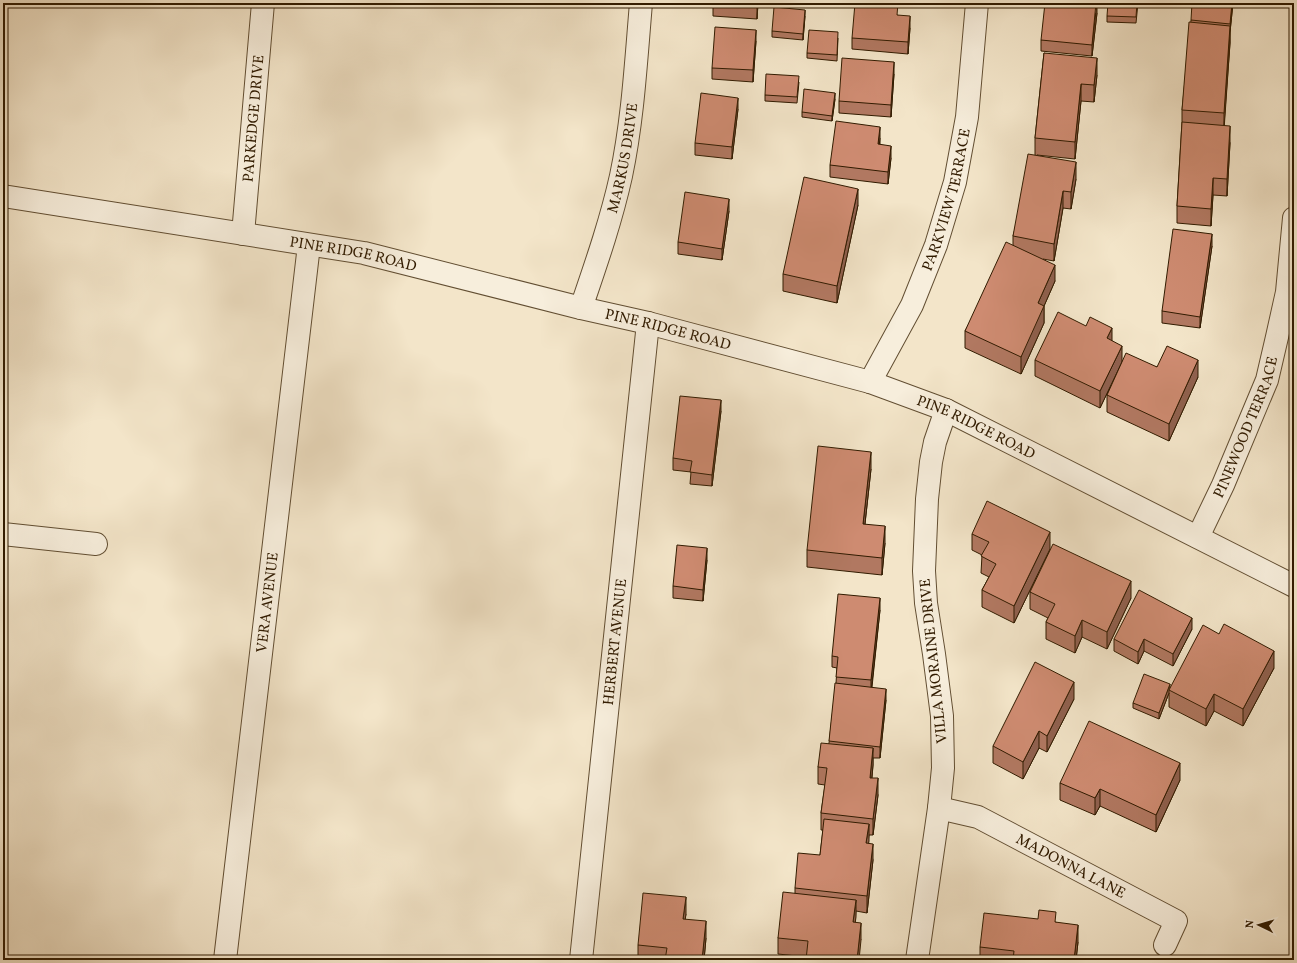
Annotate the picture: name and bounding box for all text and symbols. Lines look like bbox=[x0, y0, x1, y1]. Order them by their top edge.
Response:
street label: PARKEDGE DRIVE bbox=[239, 54, 270, 183]
street label: MARKUS DRIVE bbox=[603, 102, 644, 216]
street label: PARKVIEW TERRACE bbox=[918, 127, 977, 274]
street label: PINE RIDGE ROAD bbox=[288, 232, 419, 278]
street label: PINE RIDGE ROAD bbox=[603, 305, 733, 357]
street label: PINEWOOD TERRACE bbox=[1209, 355, 1284, 502]
street label: PINE RIDGE ROAD bbox=[913, 391, 1038, 465]
street label: VERA AVENUE bbox=[252, 551, 285, 654]
street label: HERBERT AVENUE bbox=[599, 577, 633, 706]
street label: VILLA MORAINE DRIVE bbox=[915, 577, 954, 744]
street label: MADONNA LANE bbox=[1012, 830, 1129, 905]
north arrow bbox=[1239, 905, 1279, 945]
text: N bbox=[1243, 920, 1258, 929]

